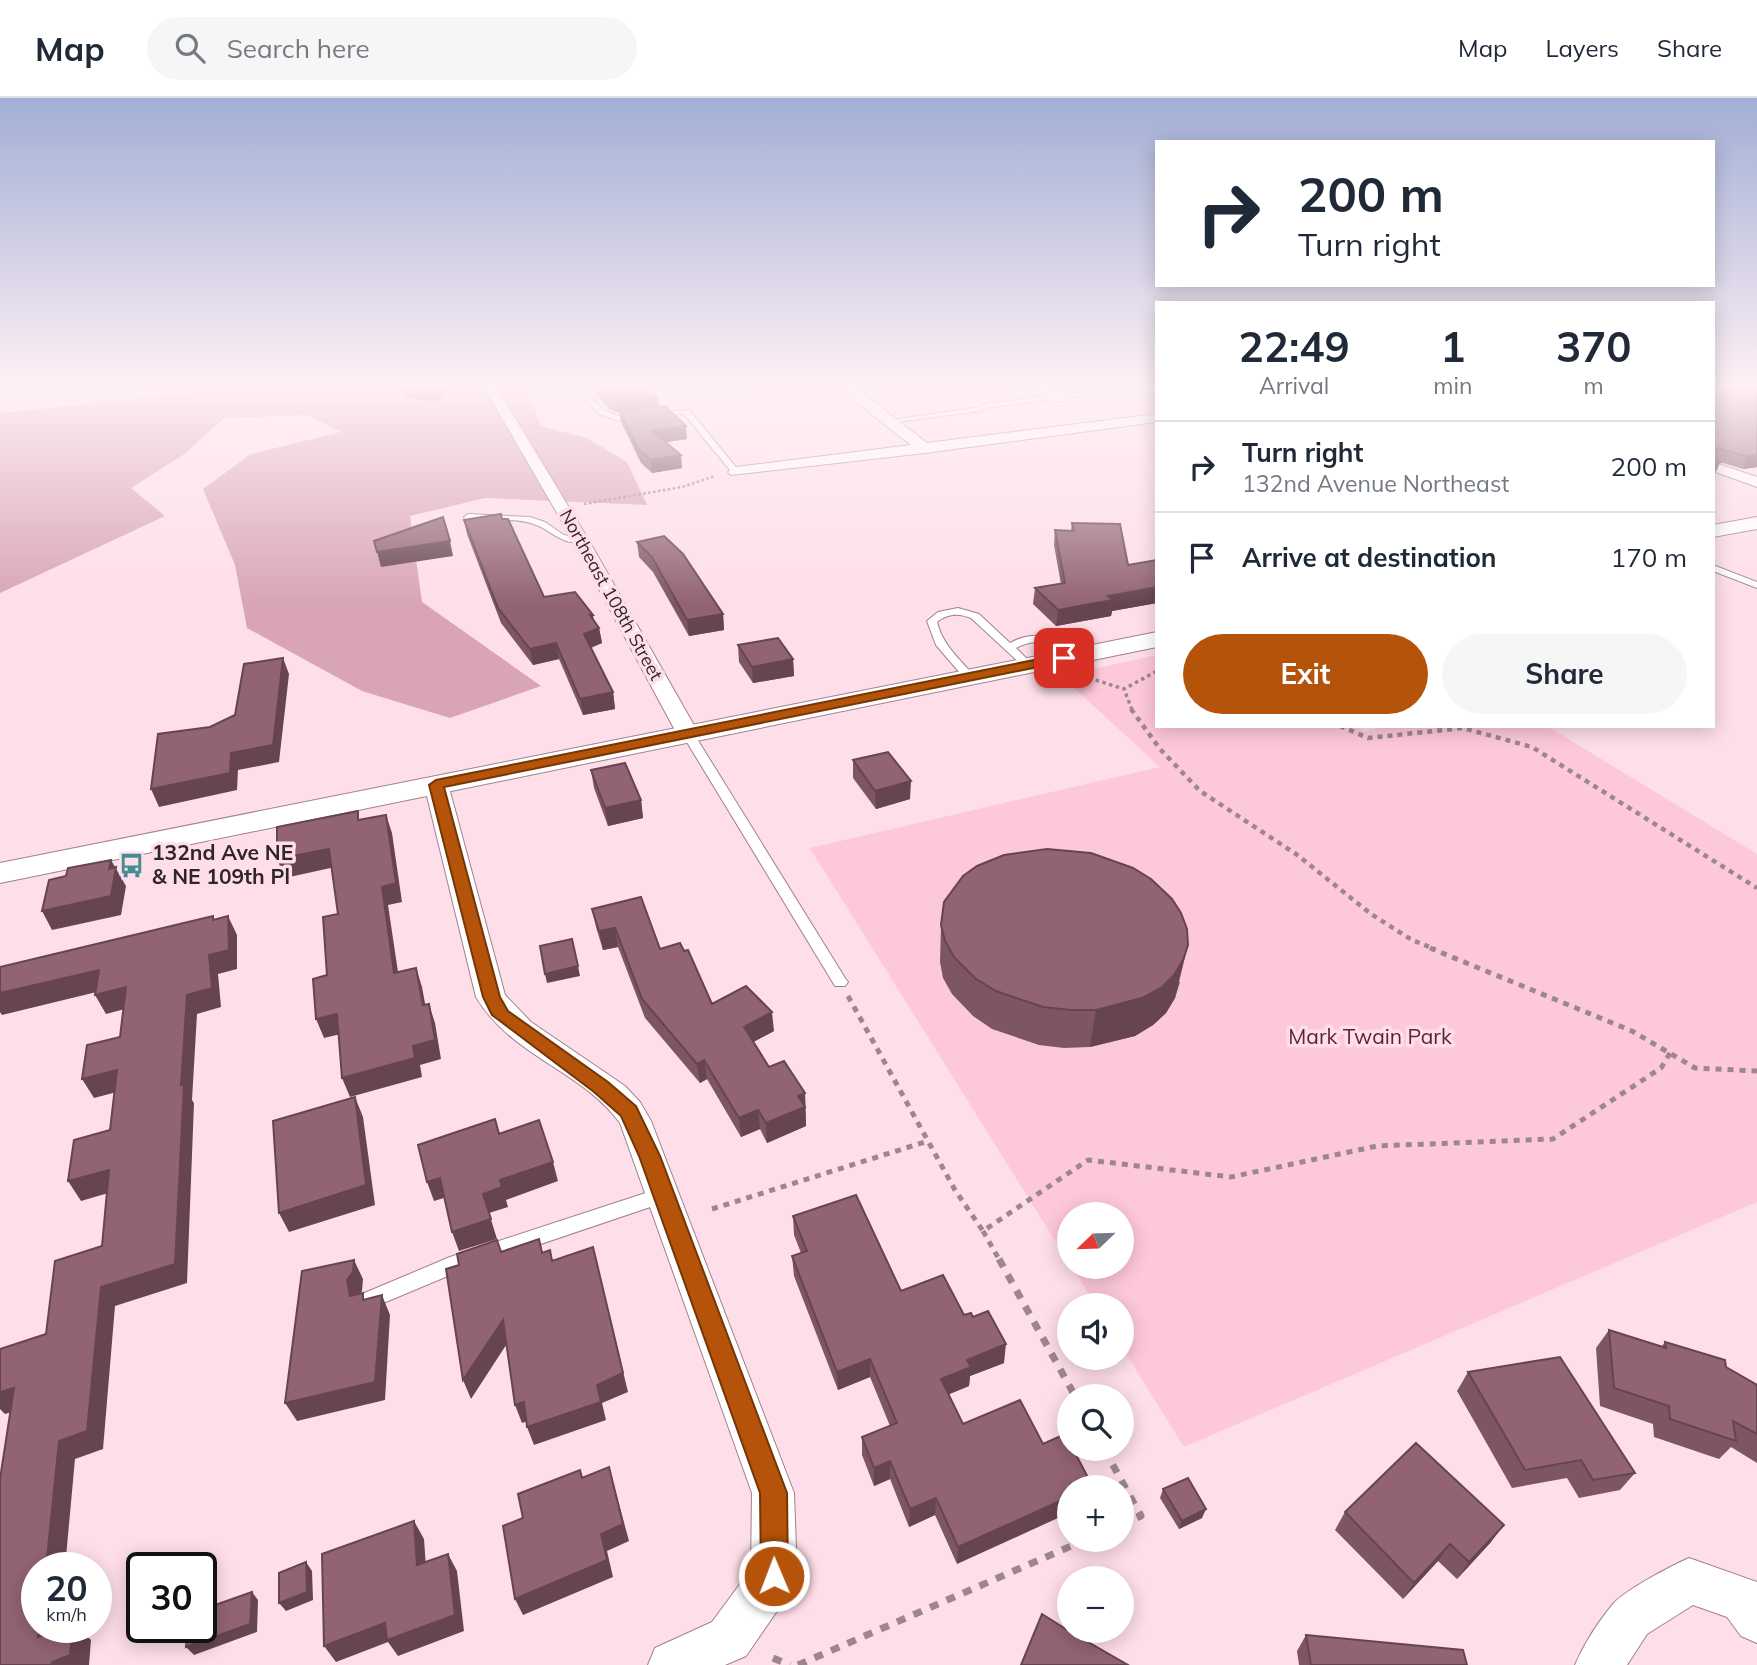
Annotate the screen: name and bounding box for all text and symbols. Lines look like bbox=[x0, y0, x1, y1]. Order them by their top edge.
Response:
search box bbox=[147, 17, 637, 80]
text: Map bbox=[35, 28, 105, 69]
icon: search bbox=[171, 29, 209, 67]
text: Search here bbox=[227, 32, 370, 65]
text: Map bbox=[1458, 33, 1507, 63]
text: Layers bbox=[1545, 33, 1619, 63]
text: Share bbox=[1657, 33, 1722, 63]
text: 200 m bbox=[1298, 163, 1444, 224]
icon: right bbox=[1183, 168, 1274, 259]
text: Turn right bbox=[1298, 224, 1441, 264]
text: 22:49 bbox=[1239, 320, 1350, 373]
text: 1 bbox=[1440, 320, 1465, 373]
text: 370 bbox=[1556, 320, 1631, 373]
text: Arrival bbox=[1259, 371, 1329, 400]
text: min bbox=[1433, 371, 1472, 400]
text: m bbox=[1584, 371, 1604, 400]
text: Turn right bbox=[1242, 436, 1363, 469]
icon: right bbox=[1183, 448, 1221, 486]
text: 200 m bbox=[1611, 450, 1687, 483]
text: 132nd Avenue Northeast bbox=[1242, 469, 1509, 498]
street label: Northeast 108th Street bbox=[555, 505, 668, 684]
icon: arrive bbox=[1183, 539, 1221, 577]
text: Arrive at destination bbox=[1242, 541, 1497, 574]
text: 170 m bbox=[1611, 541, 1687, 574]
pin bbox=[1034, 628, 1094, 688]
button: Exit bbox=[1183, 634, 1428, 714]
button: Share bbox=[1442, 634, 1687, 714]
icon: arrive bbox=[1045, 639, 1083, 677]
place label: 132nd Ave NE & NE 109th Pl bbox=[152, 839, 293, 889]
bus stop icon: 132nd Ave NE & NE 109th Pl bbox=[118, 851, 146, 879]
park label: Mark Twain Park bbox=[1288, 1023, 1452, 1049]
north arrow bbox=[1057, 1202, 1134, 1279]
map controls bbox=[1057, 1202, 1134, 1643]
button: sound bbox=[1057, 1293, 1134, 1370]
button: search bbox=[1057, 1384, 1134, 1461]
button: + bbox=[1057, 1475, 1134, 1552]
position arrow bbox=[737, 1539, 811, 1613]
speed limit sign: 30 bbox=[126, 1552, 217, 1643]
text: 20 bbox=[45, 1566, 88, 1610]
button: − bbox=[1057, 1566, 1134, 1643]
text: km/h bbox=[46, 1603, 87, 1626]

